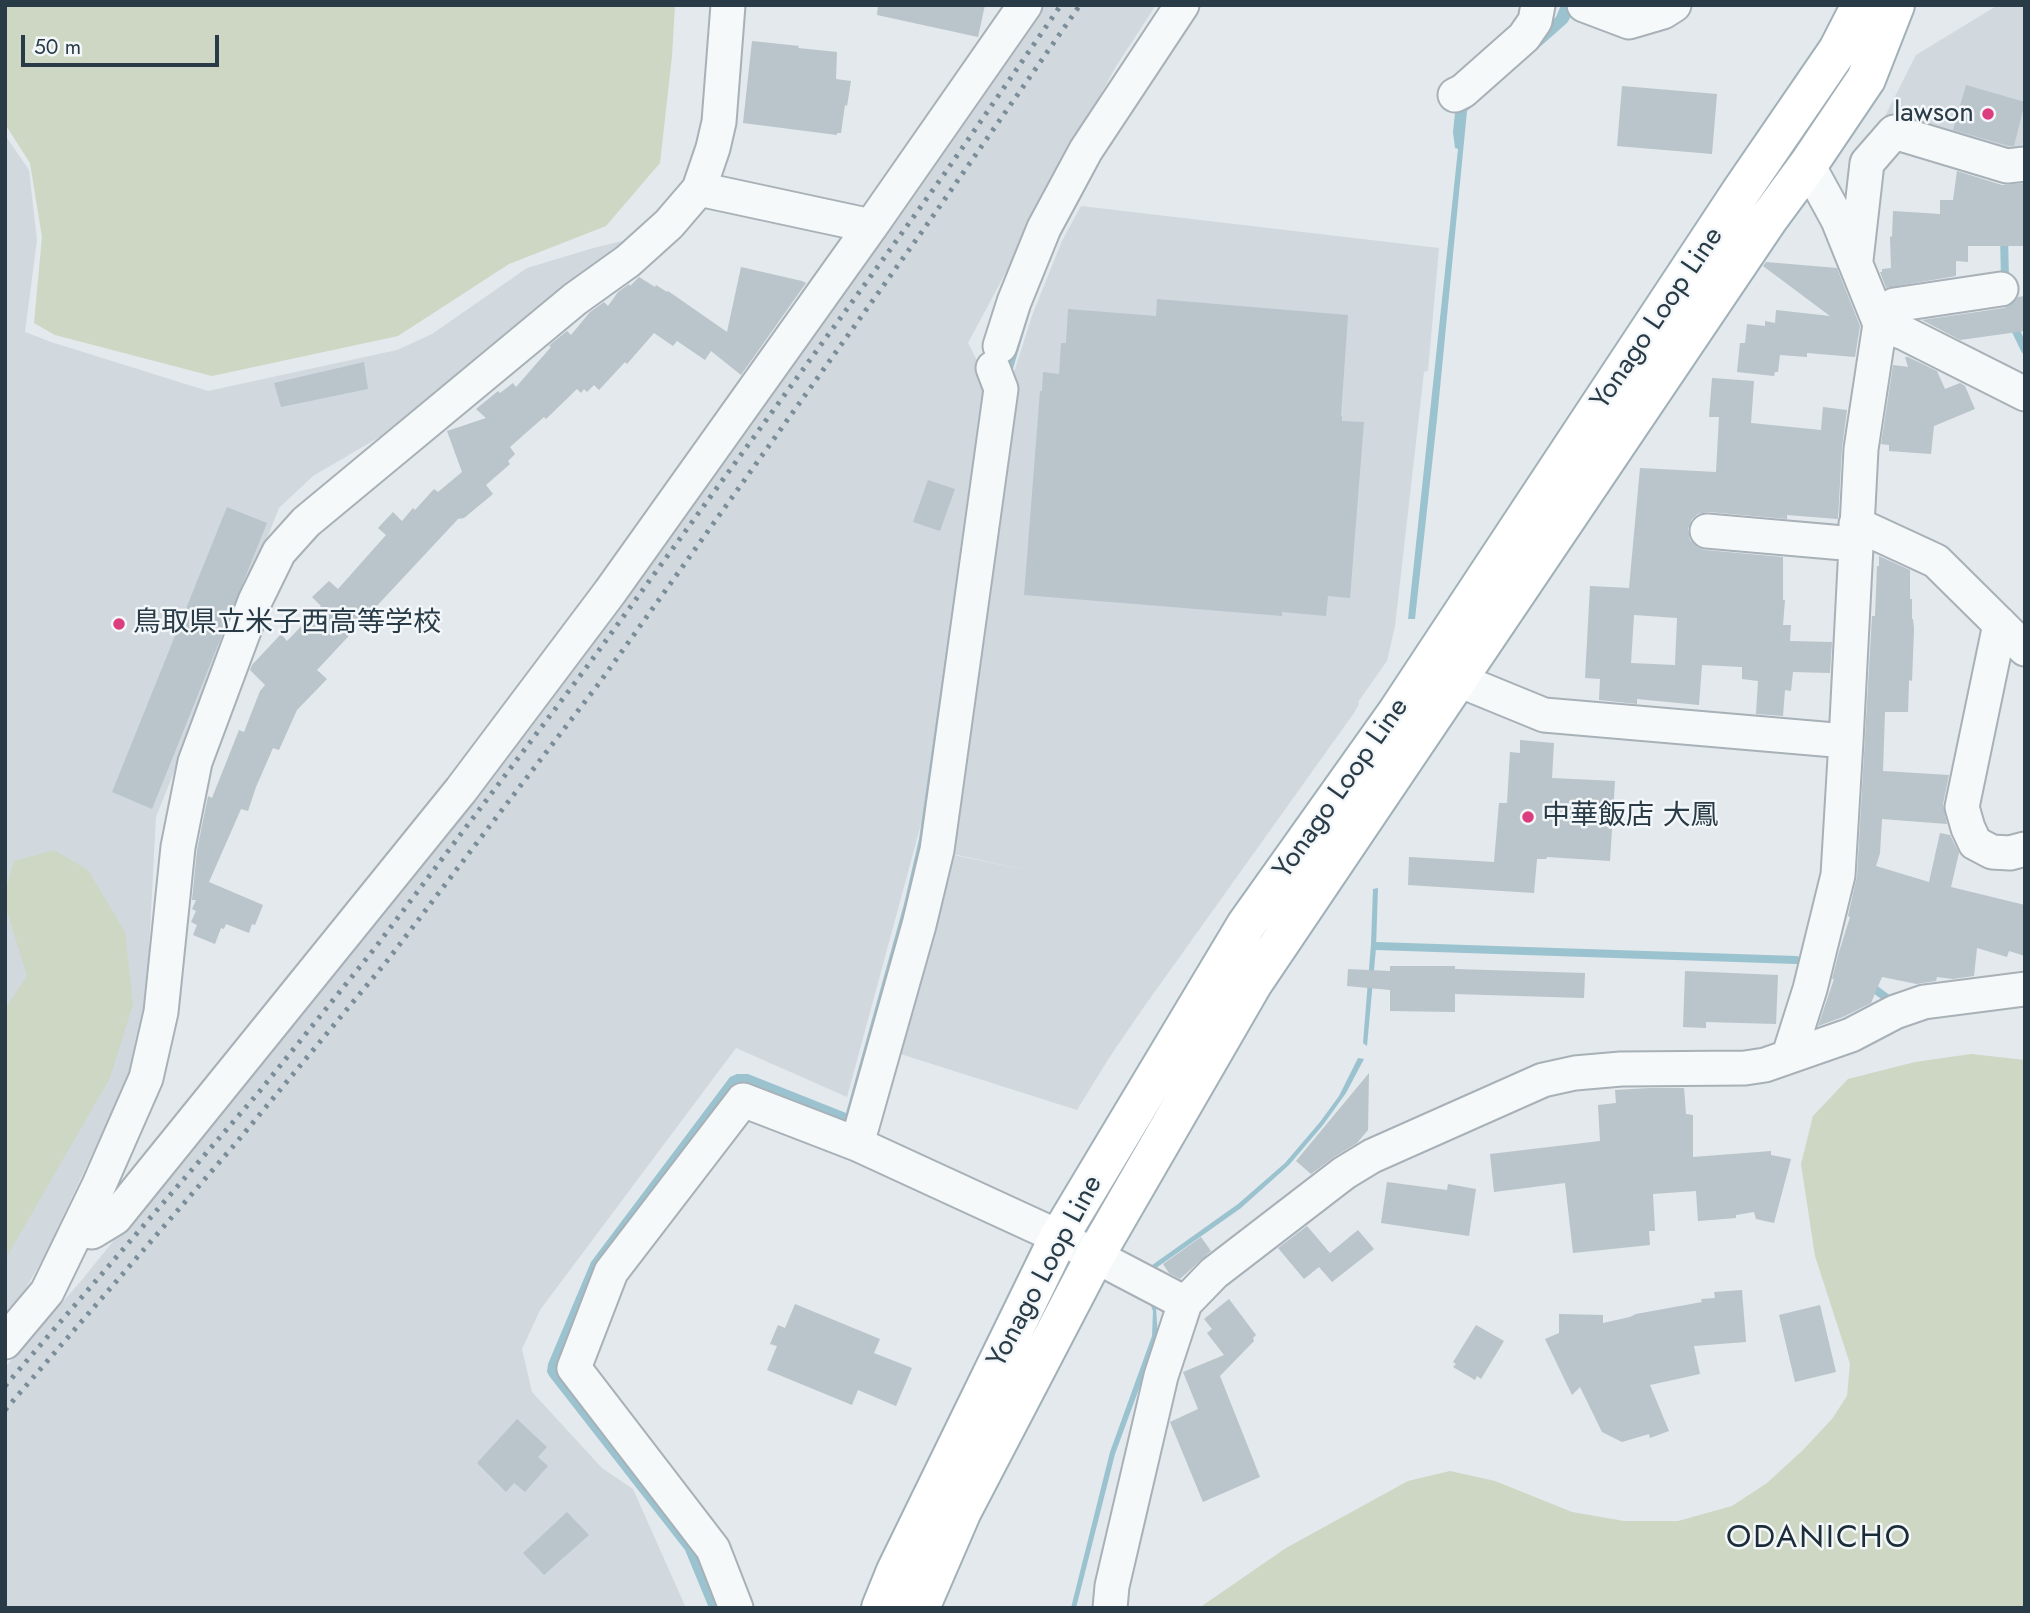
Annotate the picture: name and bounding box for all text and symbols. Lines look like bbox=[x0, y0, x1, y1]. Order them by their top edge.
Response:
scale bar bbox=[24, 21, 222, 65]
text: 50 m bbox=[34, 32, 81, 62]
place label: lawson bbox=[1894, 97, 1974, 131]
marker: lawson bbox=[1980, 106, 1996, 122]
street label: Yonago Loop Line bbox=[1585, 222, 1731, 416]
place label: 鳥取県立米子西高等学校 bbox=[133, 607, 441, 641]
marker: 鳥取県立米子西高等学校 bbox=[111, 616, 127, 632]
street label: Yonago Loop Line bbox=[1267, 692, 1417, 886]
place label: 中華飯店 大鳳 bbox=[1542, 800, 1718, 834]
marker: 中華飯店 大鳳 bbox=[1520, 809, 1536, 825]
street label: Yonago Loop Line bbox=[981, 1170, 1111, 1374]
district label: ODANICHO bbox=[1727, 1520, 1911, 1558]

